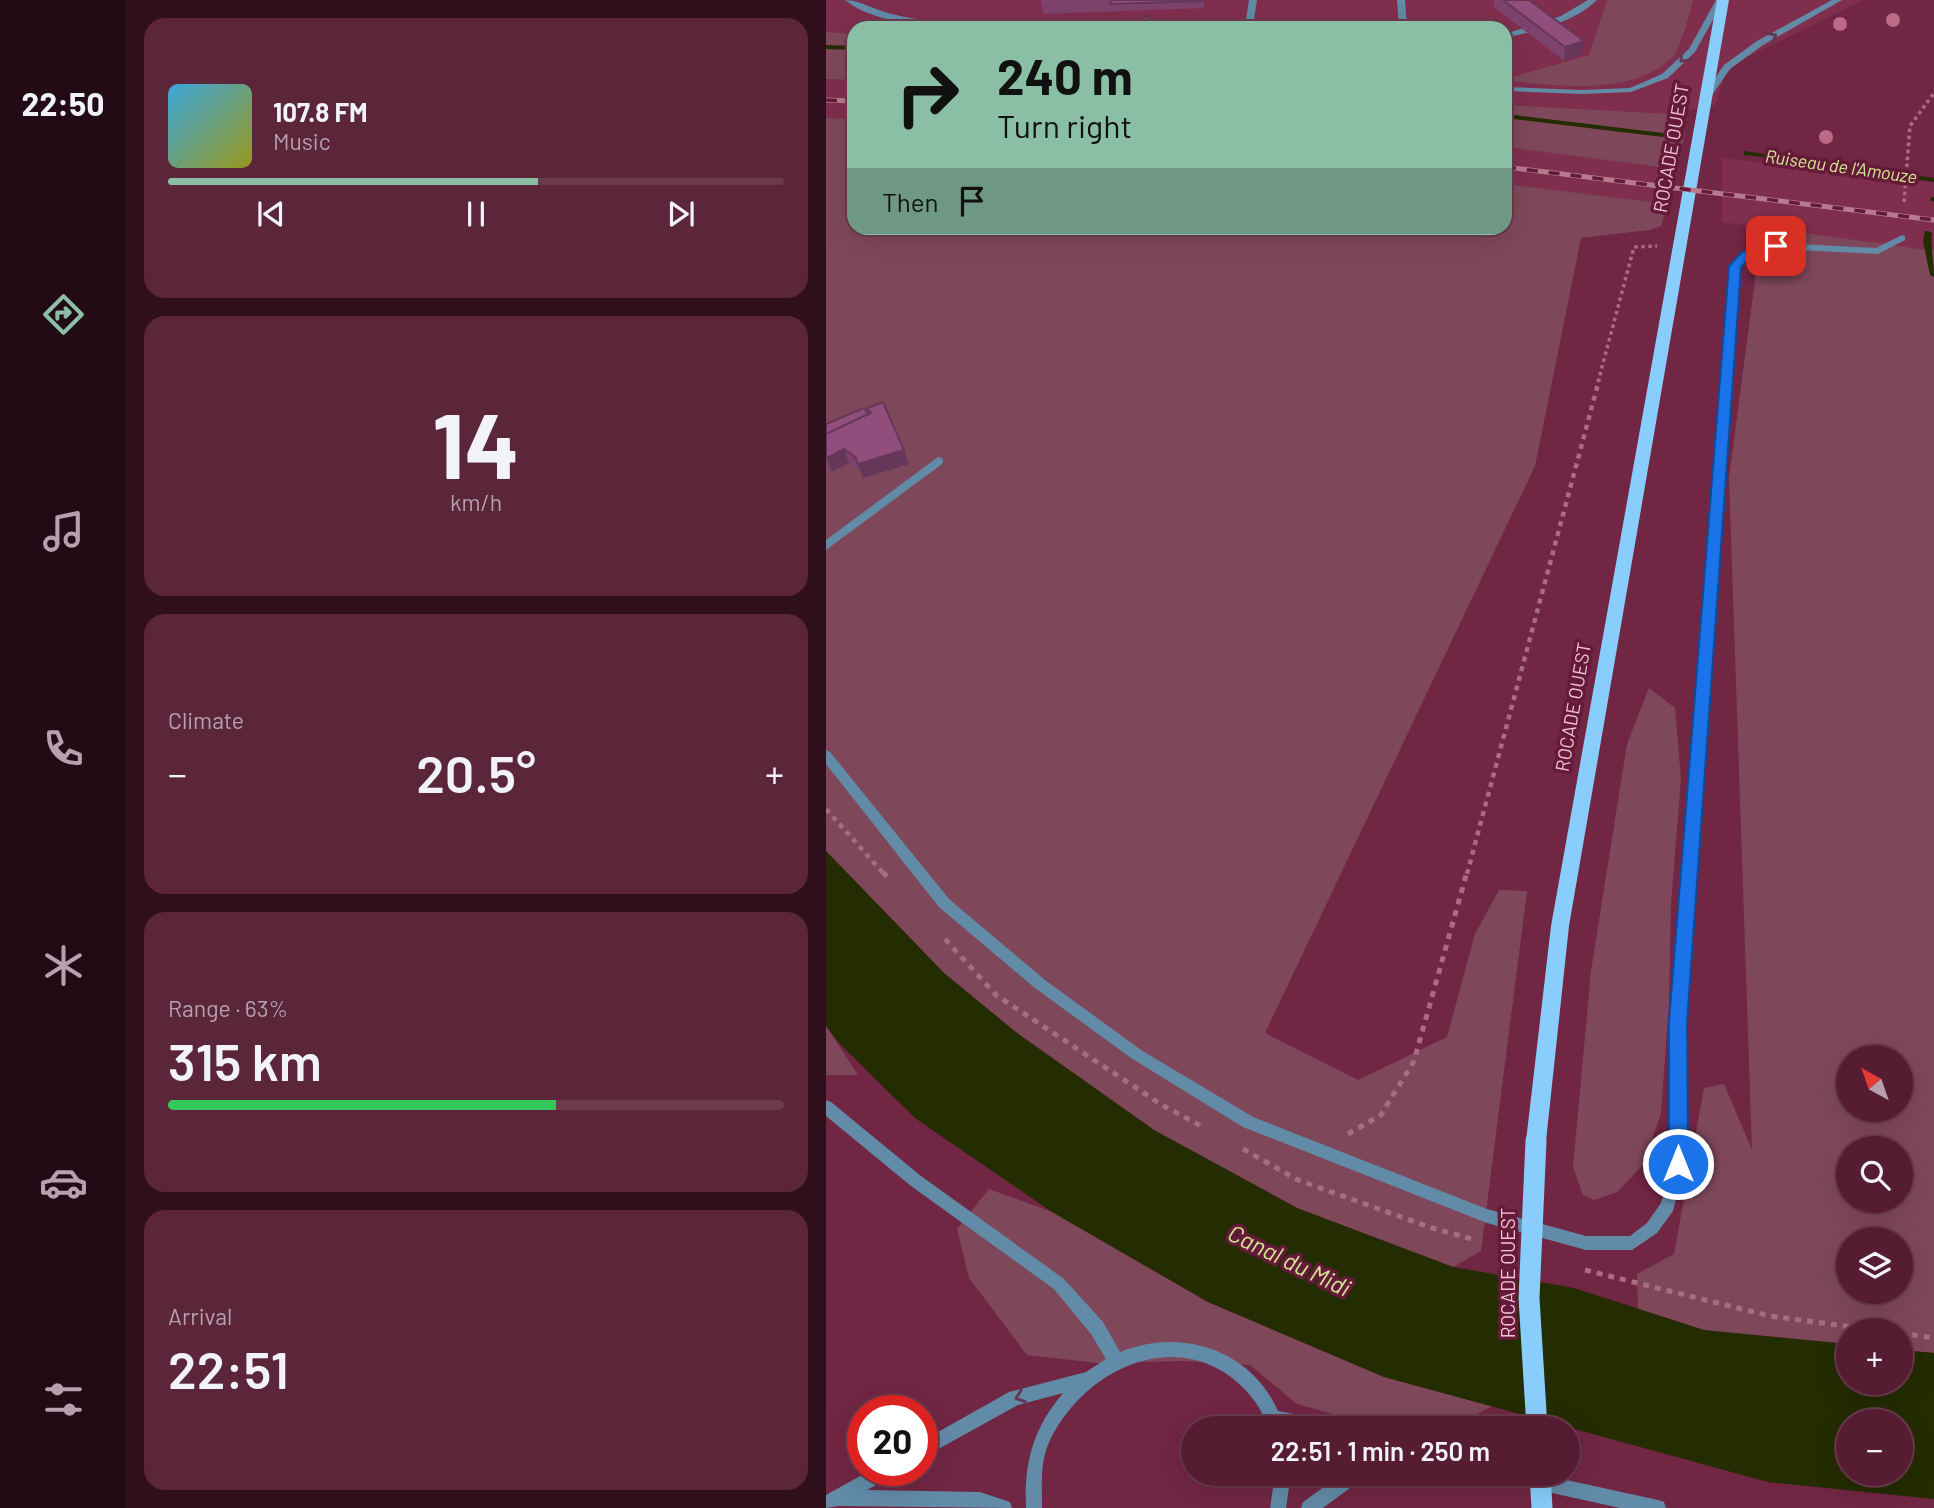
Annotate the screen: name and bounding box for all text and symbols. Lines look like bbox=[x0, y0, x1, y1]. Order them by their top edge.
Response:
one-way arrow bbox=[1764, 32, 1777, 45]
text: 240 m bbox=[997, 46, 1133, 105]
icon: right bbox=[882, 49, 973, 140]
one-way arrow bbox=[1680, 49, 1693, 62]
street label: ROCADE OUEST bbox=[1648, 82, 1693, 214]
text: 22:50 bbox=[22, 84, 104, 122]
text: 107.8 FM bbox=[273, 96, 368, 127]
text: Turn right bbox=[997, 106, 1132, 144]
text: Music bbox=[273, 127, 331, 155]
water label: Ruiseau de l'Amouze bbox=[1764, 144, 1918, 188]
icon: arrive bbox=[953, 182, 991, 220]
text: Then bbox=[882, 186, 939, 217]
icon: previous bbox=[252, 195, 290, 233]
icon: pause bbox=[457, 195, 495, 233]
icon: next bbox=[662, 195, 700, 233]
pin bbox=[1746, 216, 1806, 276]
icon: arrive bbox=[1757, 227, 1795, 265]
icon: directions bbox=[39, 290, 88, 339]
text: 14 bbox=[432, 388, 520, 497]
text: km/h bbox=[450, 488, 502, 516]
icon: music bbox=[39, 507, 88, 556]
street label: ROCADE OUEST bbox=[1550, 641, 1595, 773]
text: Climate bbox=[168, 706, 244, 734]
icon: phone bbox=[39, 724, 88, 773]
text: 20.5° bbox=[416, 741, 536, 803]
text: − bbox=[168, 750, 187, 796]
text: + bbox=[765, 750, 784, 796]
icon: climate bbox=[39, 941, 88, 990]
text: Range · 63% bbox=[168, 994, 288, 1022]
text: 315 km bbox=[168, 1029, 322, 1091]
north arrow bbox=[1836, 1045, 1913, 1122]
map controls bbox=[1836, 1045, 1913, 1486]
position arrow bbox=[1641, 1127, 1715, 1201]
button: search bbox=[1836, 1136, 1913, 1213]
icon: car bbox=[39, 1158, 88, 1207]
street label: ROCADE OUEST bbox=[1496, 1208, 1519, 1338]
water label: Canal du Midi bbox=[1224, 1217, 1356, 1302]
button: layers bbox=[1836, 1227, 1913, 1304]
text: Arrival bbox=[168, 1302, 232, 1330]
button: + bbox=[1836, 1318, 1913, 1395]
text: 22:51 bbox=[168, 1337, 289, 1399]
icon: filters bbox=[39, 1375, 88, 1424]
one-way arrow bbox=[1014, 1389, 1026, 1403]
speed limit sign: 20 bbox=[847, 1395, 938, 1486]
button: − bbox=[1836, 1409, 1913, 1486]
text: 22:51 · 1 min · 250 m bbox=[1271, 1435, 1490, 1466]

